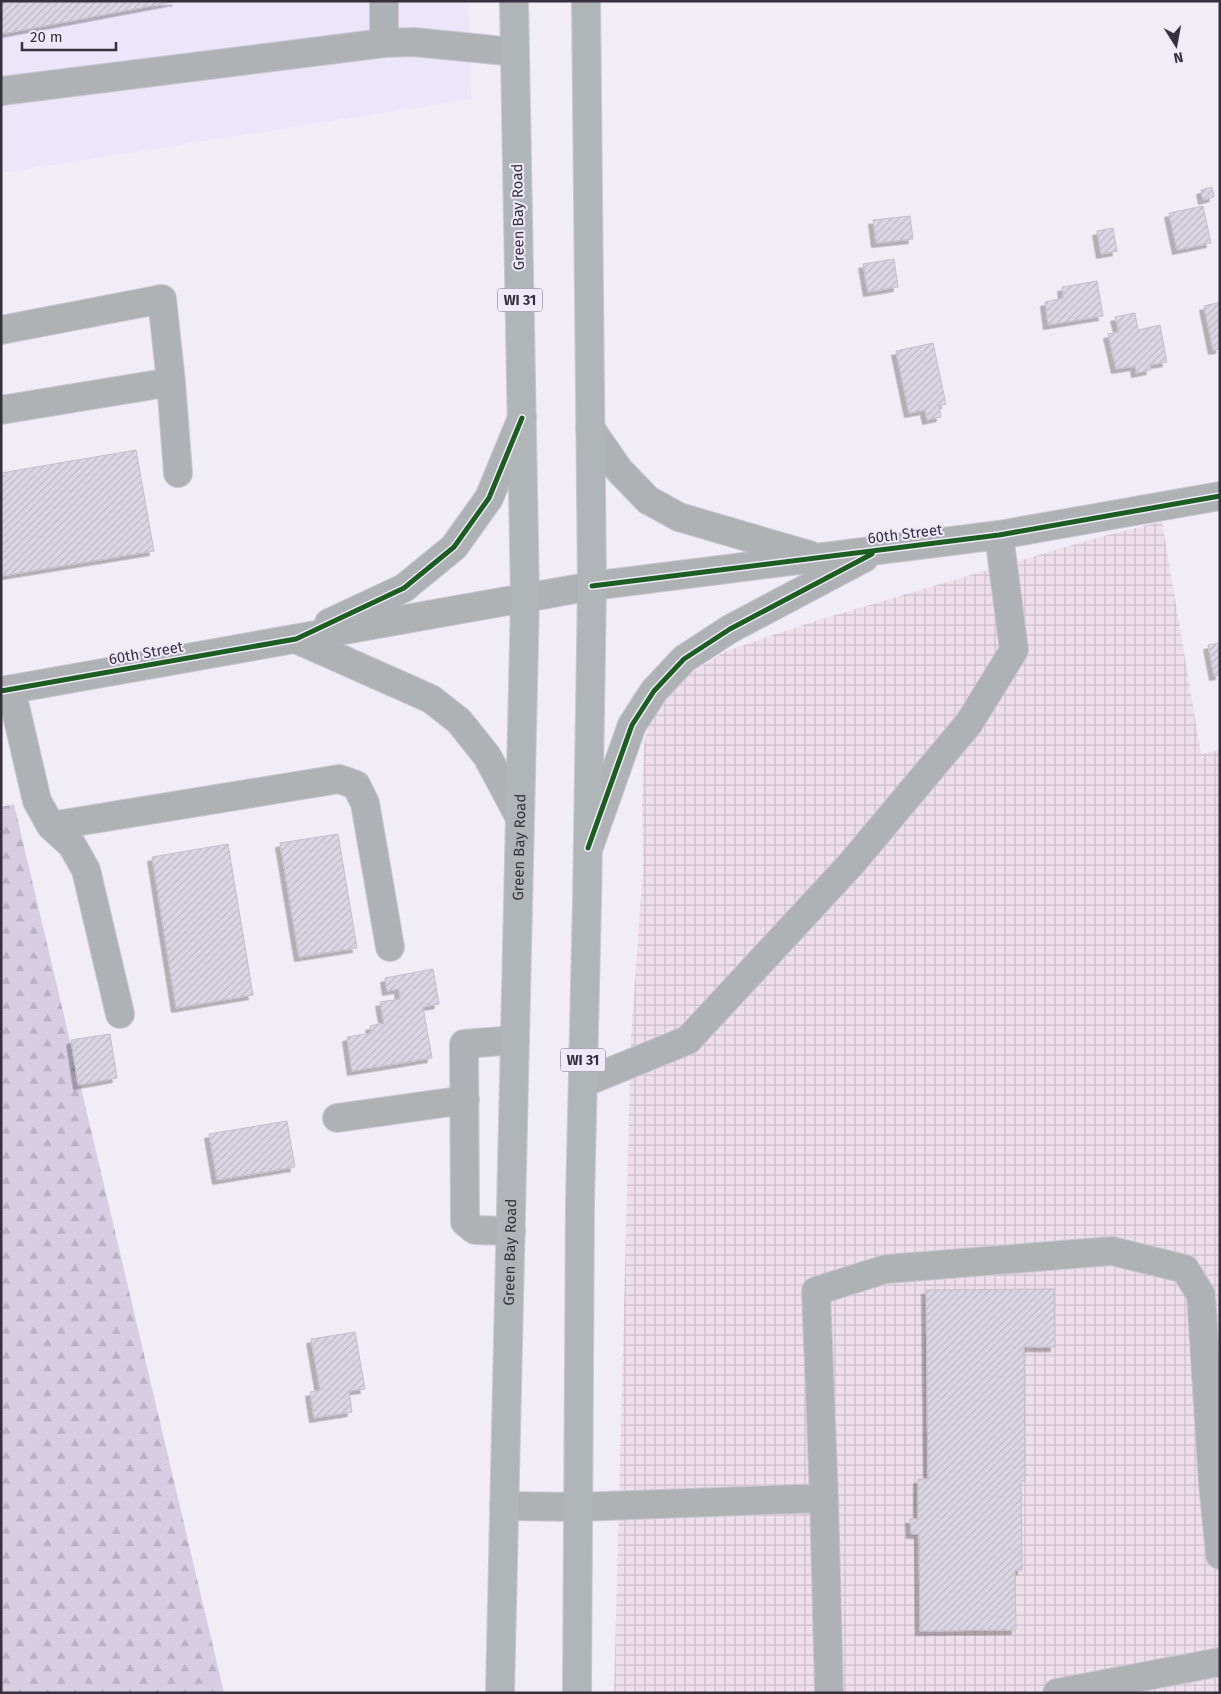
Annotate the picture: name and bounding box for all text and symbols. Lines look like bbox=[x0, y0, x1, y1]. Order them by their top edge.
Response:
scale bar bbox=[22, 20, 116, 52]
north arrow bbox=[1151, 20, 1201, 70]
text: 20 m bbox=[30, 28, 63, 46]
text: N bbox=[1172, 48, 1185, 67]
street label: Green Bay Road bbox=[508, 163, 528, 271]
road number: WI 31 bbox=[498, 288, 542, 312]
street label: 60th Street bbox=[867, 520, 944, 548]
street label: 60th Street bbox=[107, 638, 185, 668]
street label: Green Bay Road bbox=[509, 794, 530, 901]
road number: WI 31 bbox=[560, 1048, 606, 1072]
street label: Green Bay Road bbox=[500, 1198, 520, 1306]

